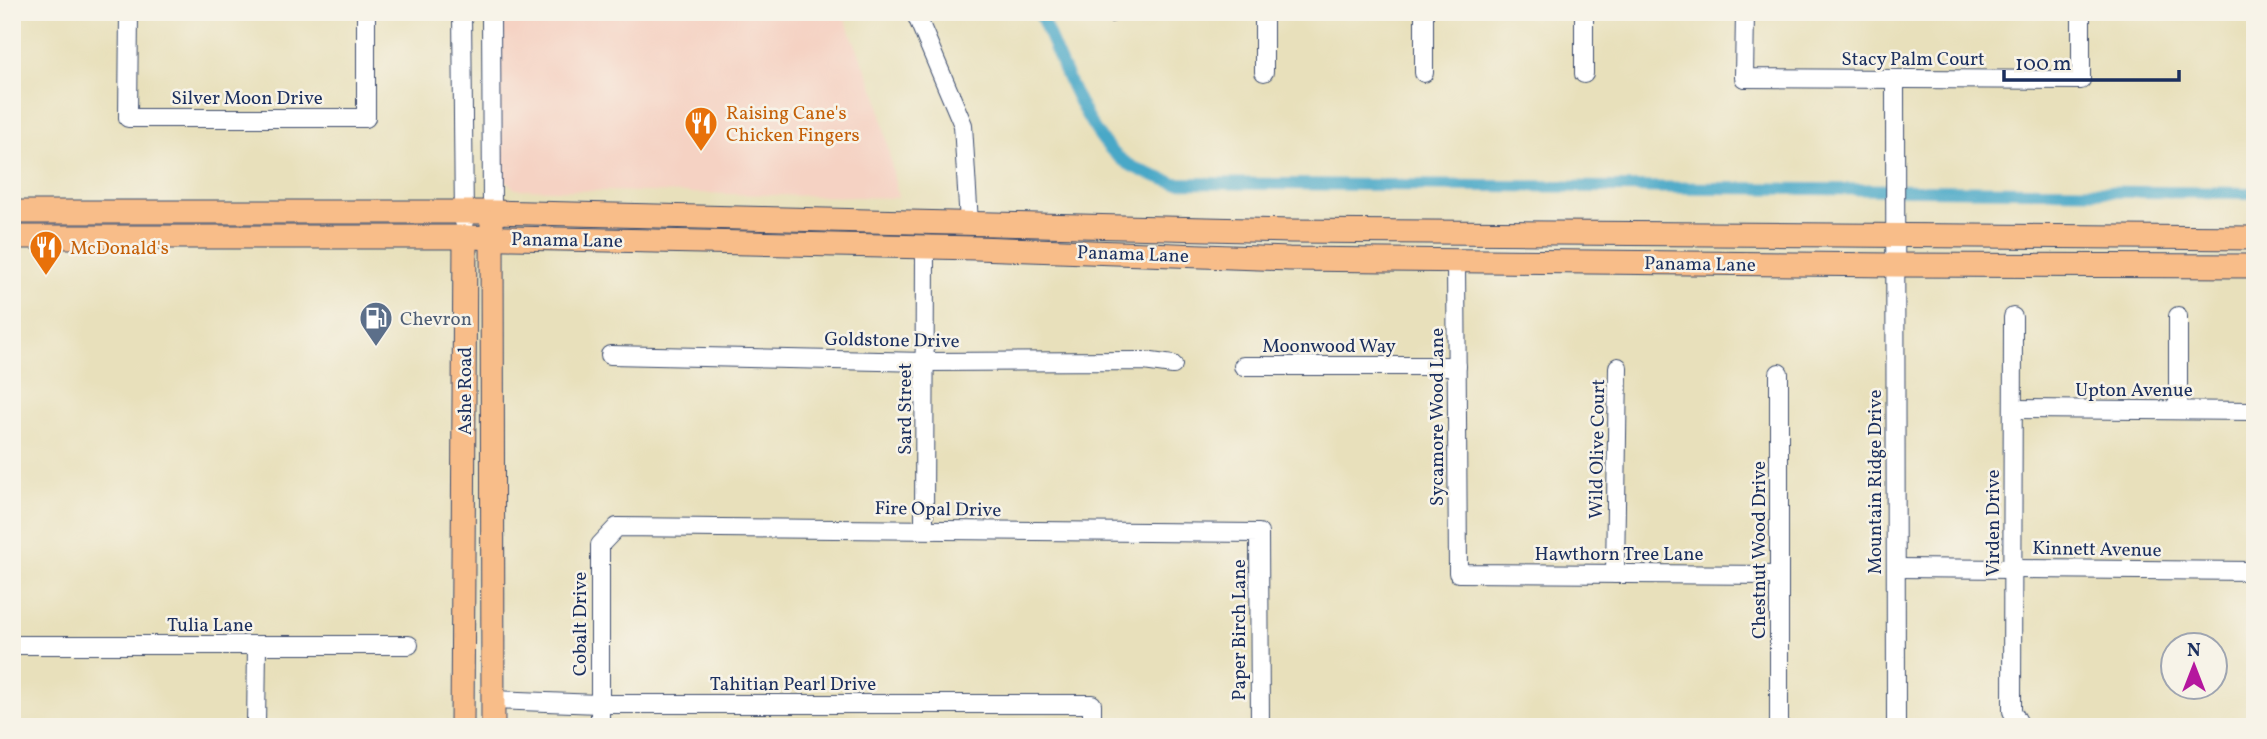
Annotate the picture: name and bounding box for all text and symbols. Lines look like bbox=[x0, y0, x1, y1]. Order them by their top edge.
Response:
scale bar bbox=[2004, 38, 2180, 82]
street label: Stacy Palm Court bbox=[1841, 47, 1985, 73]
text: 100 m bbox=[2015, 50, 2072, 79]
street label: Silver Moon Drive bbox=[171, 86, 323, 112]
place label: Raising Cane's Chicken Fingers bbox=[726, 101, 860, 149]
restaurant icon: Raising Cane's Chicken Fingers bbox=[682, 104, 720, 153]
street label: Panama Lane bbox=[511, 227, 623, 255]
restaurant icon: McDonald's bbox=[27, 228, 65, 277]
place label: McDonald's bbox=[70, 236, 169, 262]
street label: Panama Lane bbox=[1077, 240, 1189, 270]
street label: Panama Lane bbox=[1644, 251, 1756, 279]
fuel station icon: Chevron bbox=[357, 299, 395, 348]
place label: Chevron bbox=[400, 307, 472, 333]
street label: Goldstone Drive bbox=[824, 327, 960, 355]
street label: Sycamore Wood Lane bbox=[1425, 328, 1451, 506]
street label: Moonwood Way bbox=[1262, 334, 1396, 360]
street label: Ashe Road bbox=[453, 347, 479, 435]
street label: Sard Street bbox=[893, 363, 919, 455]
street label: Wild Olive Court bbox=[1584, 378, 1612, 519]
street label: Upton Avenue bbox=[2075, 378, 2193, 404]
street label: Mountain Ridge Drive bbox=[1863, 390, 1889, 574]
street label: Chestnut Wood Drive bbox=[1747, 461, 1773, 639]
street label: Virden Drive bbox=[1981, 469, 2007, 577]
street label: Fire Opal Drive bbox=[874, 496, 1002, 524]
street label: Kinnett Avenue bbox=[2032, 536, 2162, 564]
street label: Hawthorn Tree Lane bbox=[1534, 542, 1704, 568]
street label: Paper Birch Lane bbox=[1227, 559, 1253, 701]
street label: Cobalt Drive bbox=[568, 572, 594, 676]
street label: Tulia Lane bbox=[167, 613, 253, 639]
north arrow bbox=[2158, 630, 2228, 700]
text: N bbox=[2187, 638, 2201, 664]
street label: Tahitian Pearl Drive bbox=[710, 672, 876, 698]

